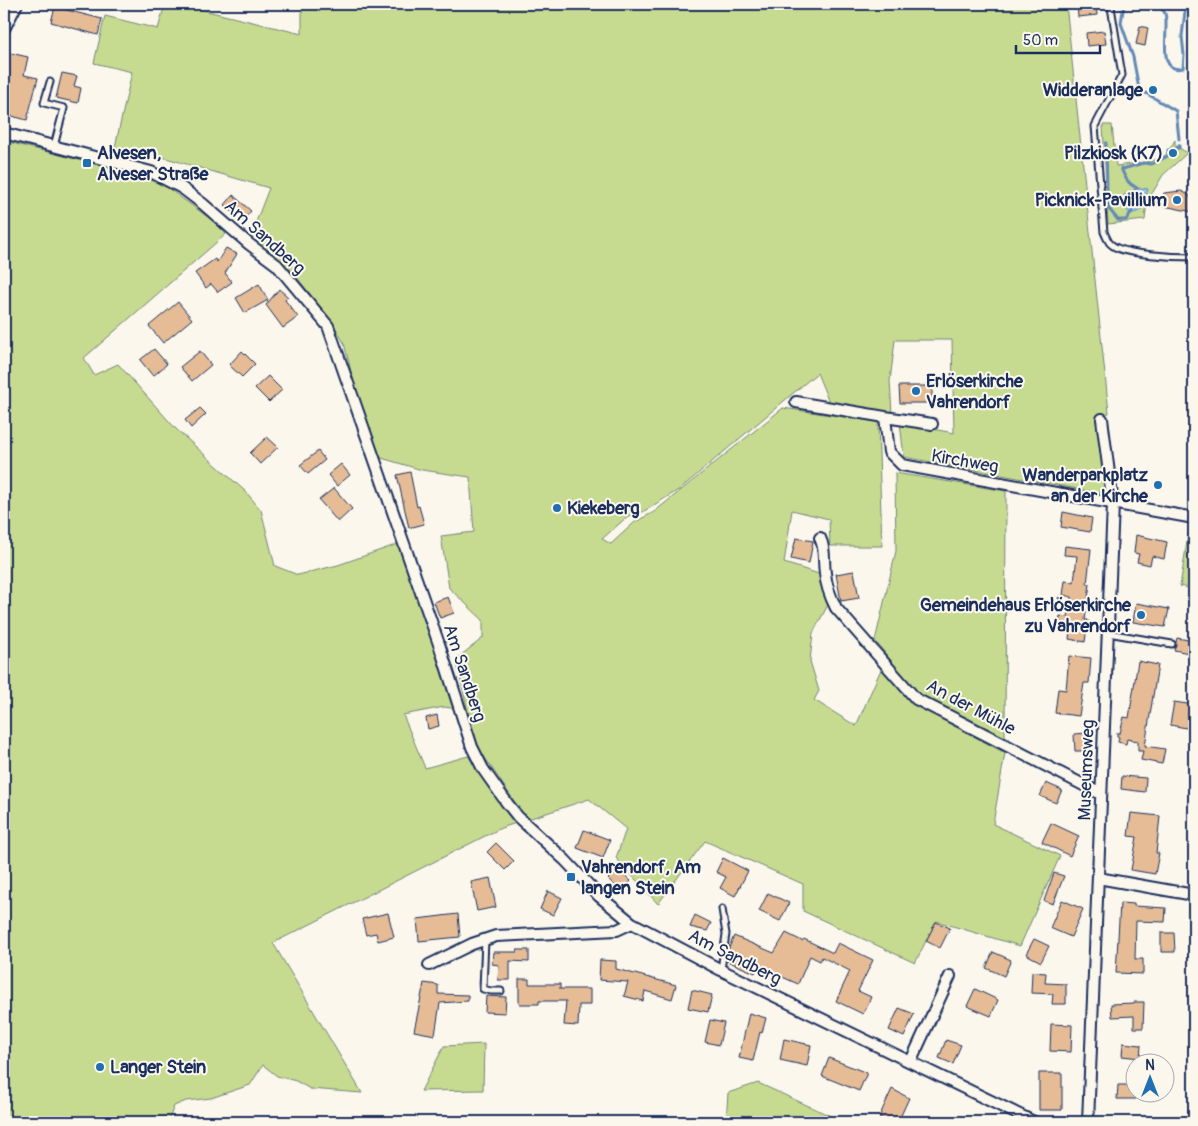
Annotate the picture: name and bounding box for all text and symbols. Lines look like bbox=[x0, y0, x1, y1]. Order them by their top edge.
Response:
scale bar bbox=[1016, 22, 1099, 54]
text: 50 m bbox=[1023, 31, 1058, 50]
place label: Widderanlage bbox=[1043, 79, 1144, 102]
marker: Widderanlage bbox=[1147, 84, 1159, 96]
place label: Alvesen, Alveser Straße bbox=[97, 142, 210, 186]
place label: Pilzkiosk (K7) bbox=[1064, 142, 1163, 165]
marker: Pilzkiosk (K7) bbox=[1167, 147, 1179, 159]
marker: Alvesen, Alveser Straße bbox=[81, 157, 93, 169]
place label: Picknick-Pavillium bbox=[1035, 189, 1167, 212]
marker: Picknick-Pavillium bbox=[1171, 194, 1183, 206]
street label: Am Sandberg bbox=[219, 195, 310, 280]
place label: Erlöserkirche Vahrendorf bbox=[926, 370, 1024, 414]
marker: Erlöserkirche Vahrendorf bbox=[910, 385, 922, 397]
street label: Kirchweg bbox=[929, 444, 1000, 479]
place label: Wanderparkplatz an der Kirche bbox=[1022, 464, 1149, 508]
marker: Wanderparkplatz an der Kirche bbox=[1152, 479, 1164, 491]
place label: Kiekeberg bbox=[567, 497, 640, 520]
marker: Kiekeberg bbox=[551, 502, 563, 514]
place label: Gemeindehaus Erlöserkirche zu Vahrendorf bbox=[920, 594, 1132, 638]
marker: Gemeindehaus Erlöserkirche zu Vahrendorf bbox=[1135, 609, 1147, 621]
street label: Am Sandberg bbox=[438, 621, 491, 725]
street label: An der Mühle bbox=[922, 674, 1019, 741]
street label: Museumsweg bbox=[1073, 719, 1100, 821]
place label: Vahrendorf, Am langen Stein bbox=[581, 856, 701, 900]
marker: Vahrendorf, Am langen Stein bbox=[565, 871, 577, 883]
street label: Am Sandberg bbox=[684, 924, 785, 991]
north arrow bbox=[1126, 1054, 1176, 1104]
place label: Langer Stein bbox=[110, 1056, 206, 1079]
text: N bbox=[1145, 1057, 1155, 1074]
marker: Langer Stein bbox=[94, 1061, 106, 1073]

